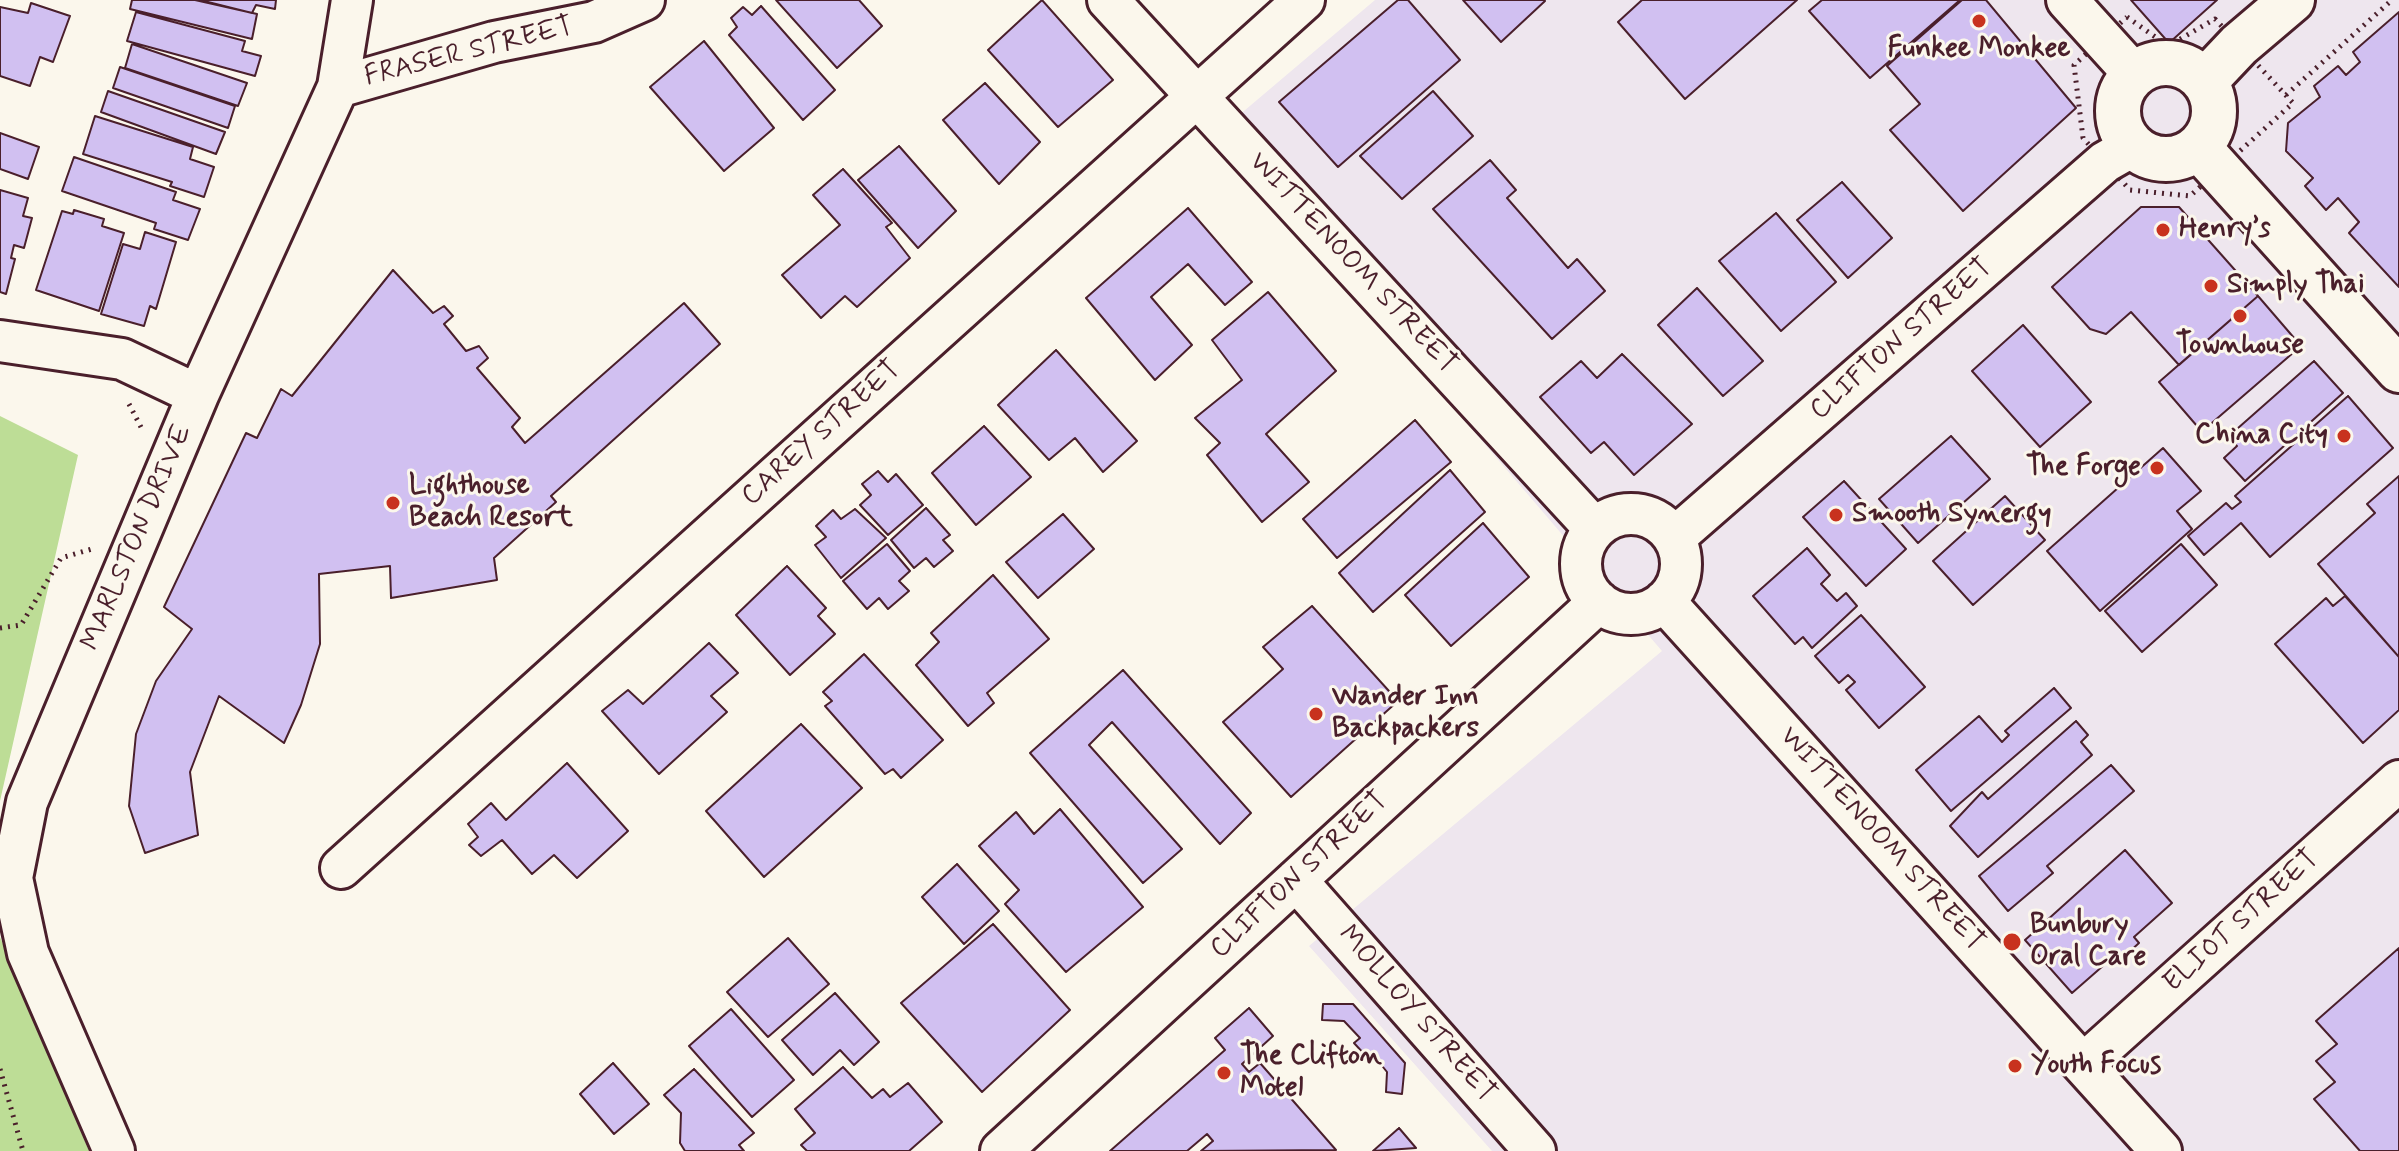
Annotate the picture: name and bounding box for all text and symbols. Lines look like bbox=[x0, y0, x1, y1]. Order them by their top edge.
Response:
street label: FRASER STREET bbox=[361, 11, 577, 95]
marker: Funkee Monkee bbox=[1970, 12, 1988, 30]
place label: Funkee Monkee bbox=[1887, 33, 2071, 67]
street label: WITTENOOM STREET bbox=[1241, 146, 1463, 382]
place label: Henry’s bbox=[2179, 213, 2270, 247]
marker: Henry’s bbox=[2154, 221, 2172, 239]
street label: CLIFTON STREET bbox=[1804, 252, 2000, 428]
place label: Simply Thai bbox=[2227, 269, 2365, 303]
marker: Simply Thai bbox=[2202, 277, 2220, 295]
marker: Townhouse bbox=[2231, 307, 2249, 325]
place label: Townhouse bbox=[2176, 329, 2304, 363]
street label: CAREY STREET bbox=[736, 354, 908, 514]
place label: China City bbox=[2195, 419, 2328, 453]
street label: MARLSTON DRIVE bbox=[75, 420, 201, 656]
marker: China City bbox=[2335, 427, 2353, 445]
place label: The Forge bbox=[2026, 451, 2141, 485]
marker: The Forge bbox=[2148, 459, 2166, 477]
place label: Lighthouse Beach Resort bbox=[409, 470, 573, 536]
marker: Lighthouse Beach Resort bbox=[384, 494, 402, 512]
place label: Smooth Synergy bbox=[1852, 498, 2051, 532]
marker: Smooth Synergy bbox=[1827, 506, 1845, 524]
place label: Wander Inn Backpackers bbox=[1332, 681, 1479, 747]
marker: Wander Inn Backpackers bbox=[1307, 705, 1325, 723]
street label: WITTENOOM STREET bbox=[1771, 721, 1991, 959]
street label: CLIFTON STREET bbox=[1204, 785, 1396, 967]
street label: ELIOT STREET bbox=[2157, 843, 2327, 1001]
place label: Bunbury Oral Care bbox=[2030, 909, 2146, 975]
street label: MOLLOY STREET bbox=[1330, 919, 1502, 1111]
marker: Bunbury Oral Care bbox=[2001, 931, 2023, 953]
place label: The Clifton Motel bbox=[1240, 1040, 1382, 1106]
place label: Youth Focus bbox=[2031, 1049, 2161, 1083]
marker: Youth Focus bbox=[2006, 1057, 2024, 1075]
marker: The Clifton Motel bbox=[1215, 1064, 1233, 1082]

